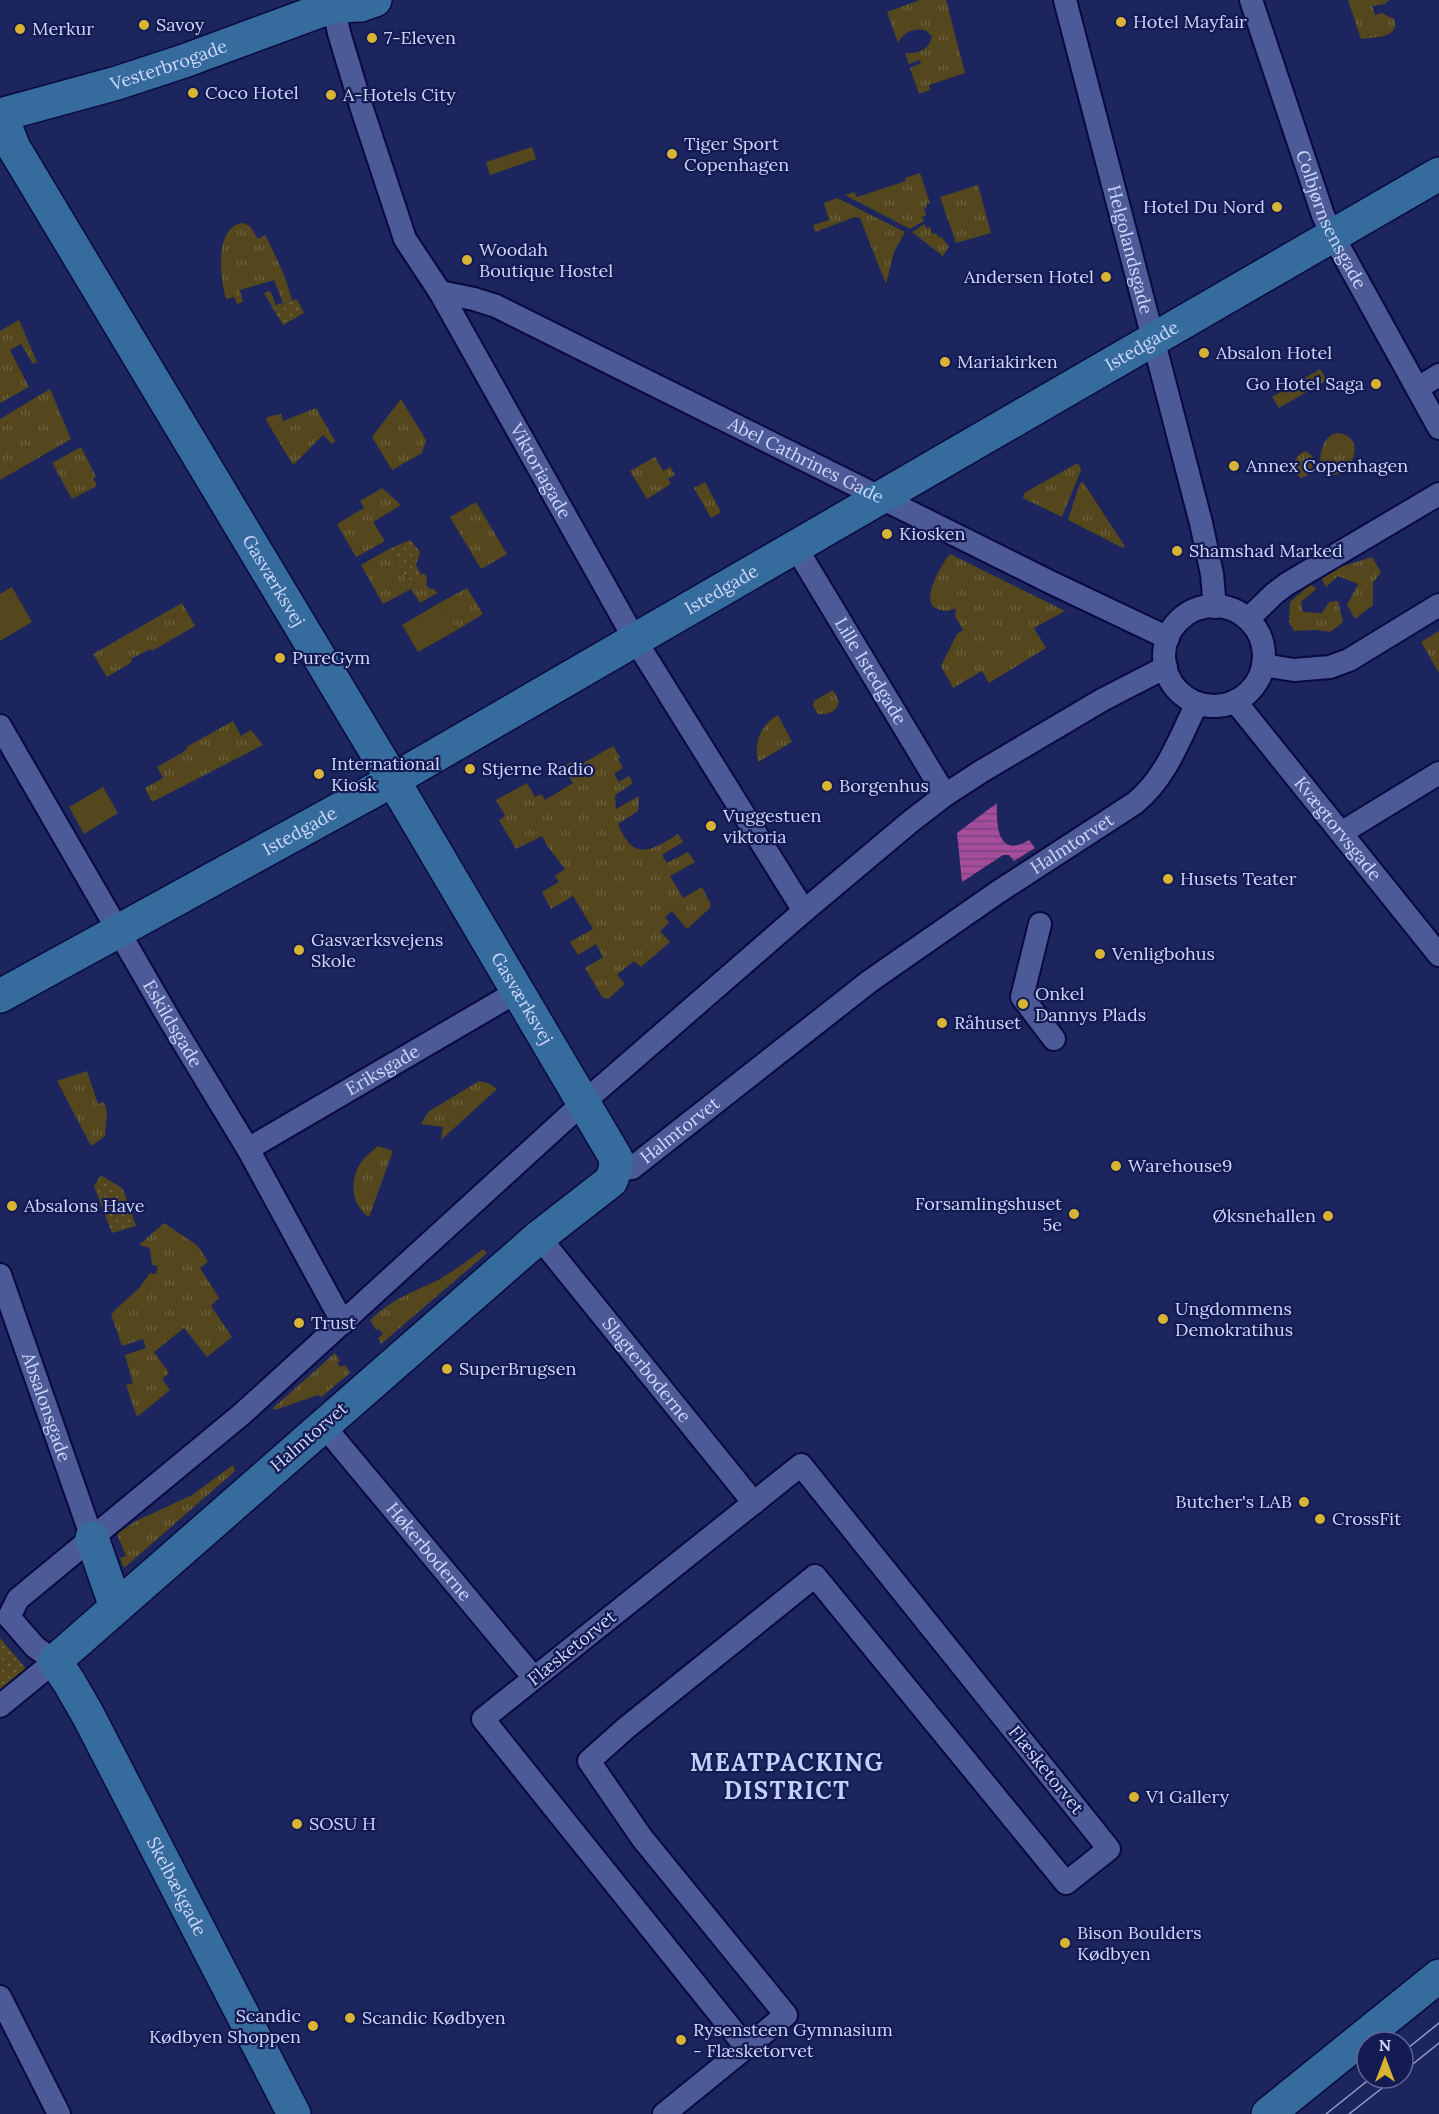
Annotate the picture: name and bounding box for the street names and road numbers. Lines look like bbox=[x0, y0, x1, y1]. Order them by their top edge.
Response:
street label: Vesterbrogade bbox=[107, 34, 230, 96]
street label: Colbjørnsensgade bbox=[1291, 147, 1372, 293]
street label: Helgolandsgade bbox=[1103, 182, 1158, 317]
street label: Istedgade bbox=[1101, 315, 1183, 376]
street label: Abel Cathrines Gade bbox=[724, 411, 888, 508]
street label: Viktoriagade bbox=[505, 418, 577, 523]
street label: Gasværksvej bbox=[237, 530, 310, 631]
street label: Istedgade bbox=[680, 559, 762, 620]
street label: Lille Istedgade bbox=[830, 613, 912, 729]
street label: Kvægtorvsgade bbox=[1289, 772, 1387, 885]
street label: Istedgade bbox=[258, 801, 341, 861]
street label: Halmtorvet bbox=[1026, 808, 1118, 879]
street label: Gasværksvej bbox=[486, 948, 558, 1049]
street label: Eskildsgade bbox=[138, 975, 208, 1072]
street label: Eriksgade bbox=[341, 1039, 424, 1100]
street label: Halmtorvet bbox=[635, 1092, 724, 1168]
street label: Slagterboderne bbox=[597, 1312, 696, 1427]
street label: Absalonsgade bbox=[17, 1348, 76, 1465]
street label: Halmtorvet bbox=[265, 1397, 352, 1476]
street label: Høkerboderne bbox=[381, 1497, 477, 1606]
street label: Flæsketorvet bbox=[523, 1605, 621, 1690]
street label: Flæsketorvet bbox=[1004, 1721, 1089, 1819]
street label: Skelbækgade bbox=[142, 1833, 212, 1940]

